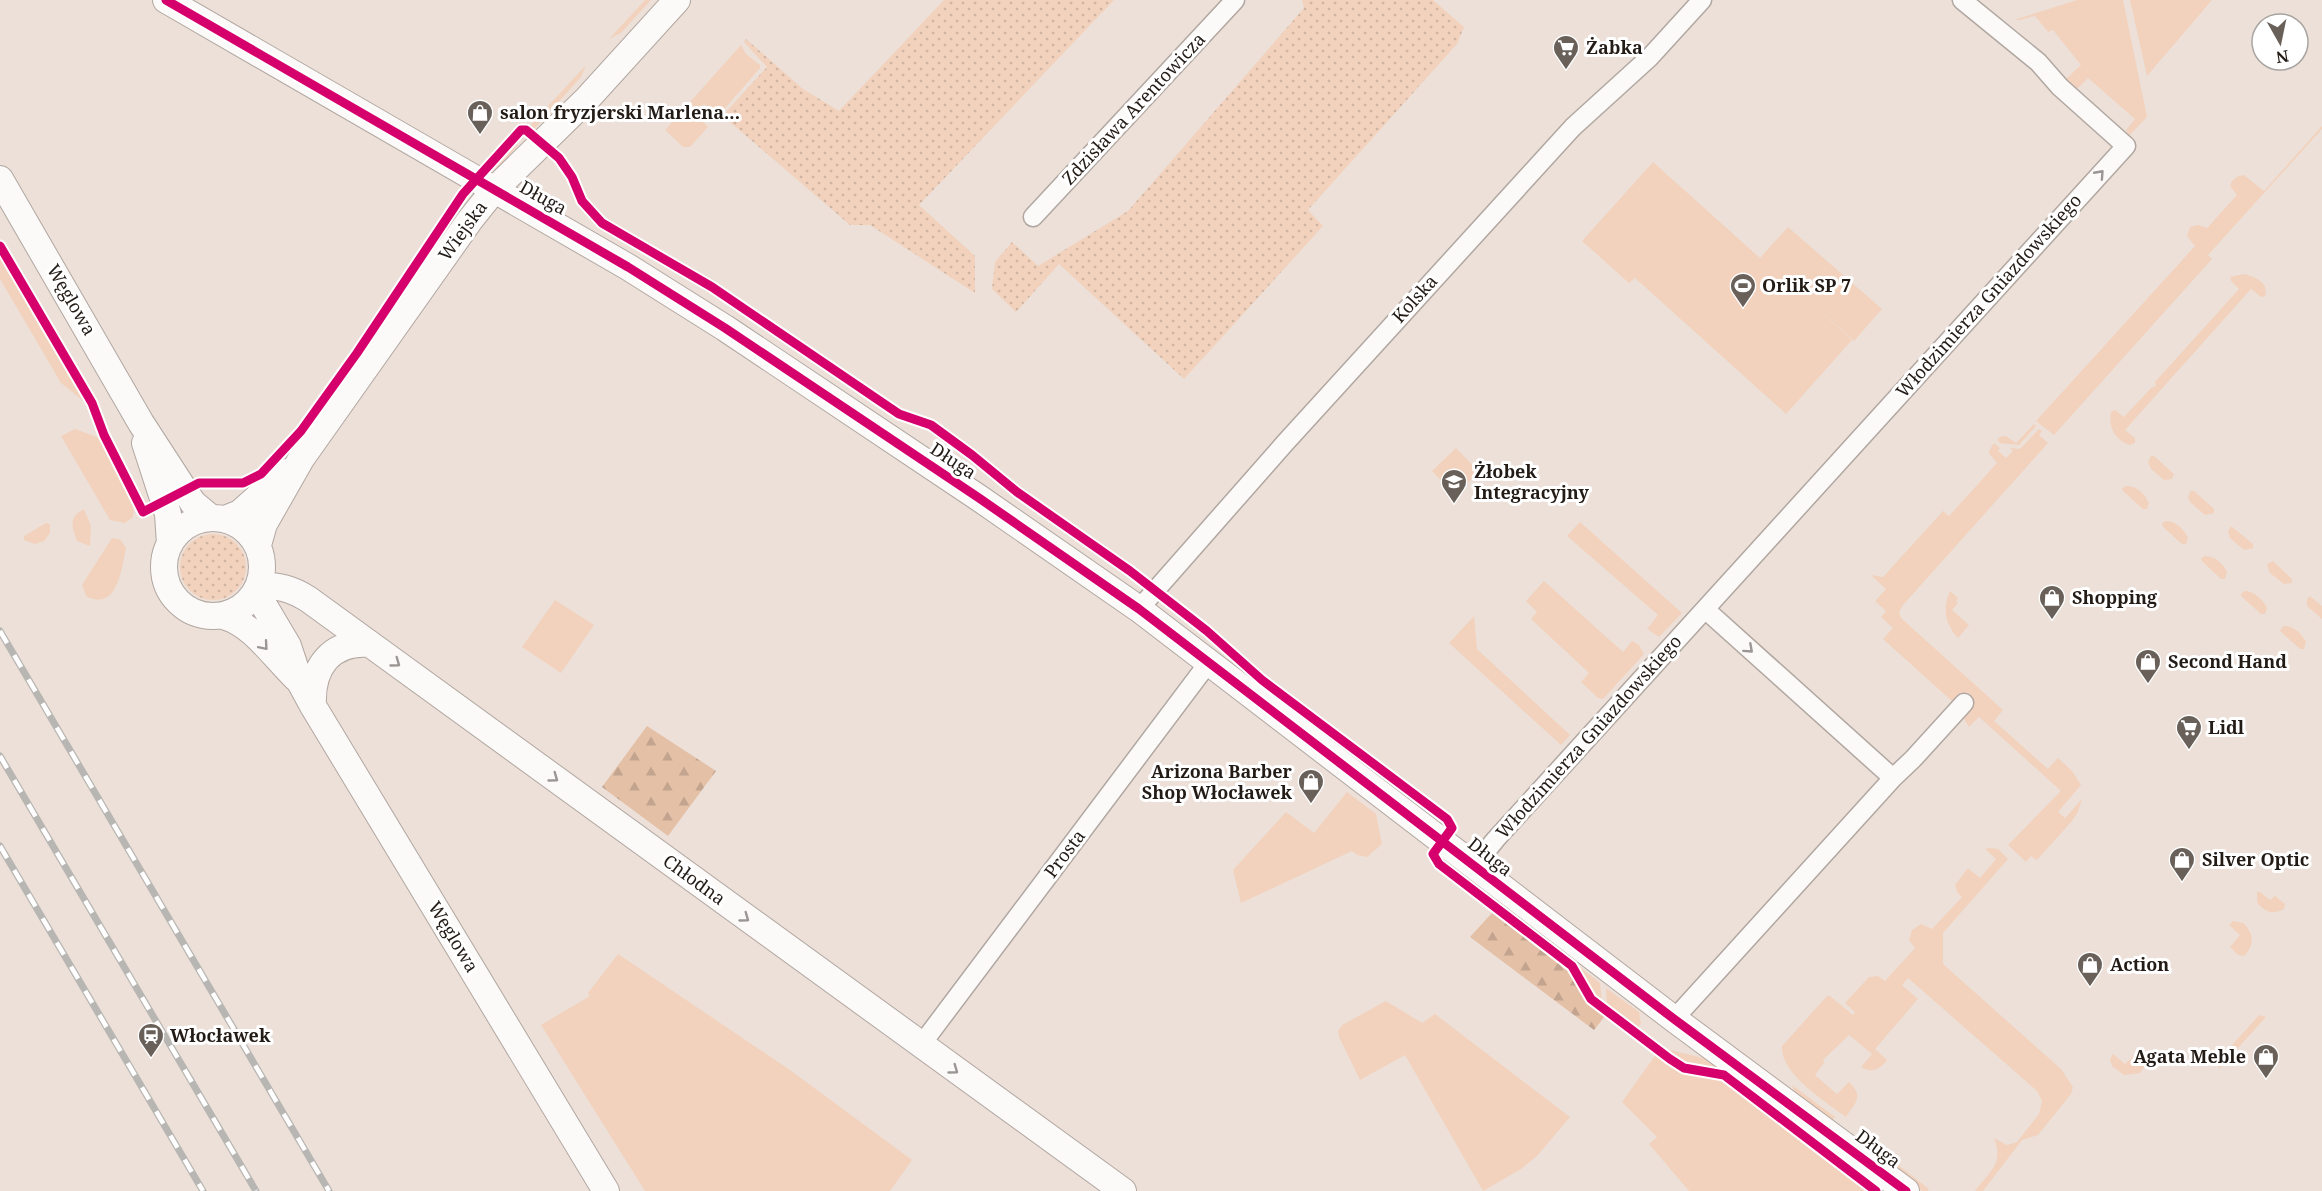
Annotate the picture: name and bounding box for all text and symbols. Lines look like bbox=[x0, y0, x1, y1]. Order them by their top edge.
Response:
north arrow bbox=[2250, 12, 2310, 72]
street label: Zdzisława Arentowicza bbox=[1056, 27, 1210, 190]
supermarket icon: Żabka bbox=[1551, 33, 1581, 71]
place label: Żabka bbox=[1586, 35, 1643, 59]
text: N bbox=[2274, 45, 2290, 69]
shop icon: salon fryzjerski Marlena... bbox=[465, 98, 495, 136]
place label: salon fryzjerski Marlena... bbox=[500, 100, 740, 124]
one-way arrow bbox=[2093, 171, 2104, 181]
street label: Długa bbox=[516, 174, 571, 220]
street label: Włodzimierza Gniazdowskiego bbox=[1890, 188, 2086, 402]
street label: Wiejska bbox=[432, 196, 492, 265]
street label: Węglowa bbox=[42, 259, 102, 340]
street label: Kolska bbox=[1386, 269, 1442, 328]
sports icon: Orlik SP 7 bbox=[1728, 271, 1758, 309]
place label: Orlik SP 7 bbox=[1762, 273, 1851, 297]
street label: Długa bbox=[926, 436, 981, 484]
place label: Żłobek Integracyjny bbox=[1474, 459, 1590, 504]
school or university icon: Żłobek Integracyjny bbox=[1439, 467, 1469, 505]
shop icon: Shopping bbox=[2037, 583, 2067, 621]
place label: Shopping bbox=[2072, 585, 2158, 609]
street label: Włodzimierza Gniazdowskiego bbox=[1490, 629, 1686, 843]
one-way arrow bbox=[257, 639, 268, 650]
one-way arrow bbox=[1743, 642, 1753, 653]
shop icon: Second Hand bbox=[2133, 647, 2163, 685]
place label: Second Hand bbox=[2168, 649, 2287, 673]
one-way arrow bbox=[390, 656, 401, 667]
supermarket icon: Lidl bbox=[2174, 713, 2204, 751]
place label: Lidl bbox=[2208, 715, 2245, 739]
place label: Arizona Barber Shop Włocławek bbox=[1142, 759, 1293, 804]
shop icon: Arizona Barber Shop Włocławek bbox=[1296, 767, 1326, 805]
one-way arrow bbox=[547, 771, 558, 782]
street label: Prosta bbox=[1038, 824, 1090, 882]
street label: Długa bbox=[1463, 831, 1518, 881]
shop icon: Silver Optic bbox=[2167, 845, 2197, 883]
place label: Silver Optic bbox=[2202, 847, 2309, 871]
street label: Chłodna bbox=[659, 848, 731, 910]
street label: Węglowa bbox=[423, 897, 484, 976]
one-way arrow bbox=[739, 910, 750, 921]
shop icon: Action bbox=[2075, 950, 2105, 988]
place label: Action bbox=[2110, 952, 2169, 976]
station icon: Włocławek bbox=[136, 1021, 166, 1059]
place label: Włocławek bbox=[170, 1023, 271, 1047]
shop icon: Agata Meble bbox=[2251, 1042, 2281, 1080]
place label: Agata Meble bbox=[2133, 1044, 2246, 1068]
one-way arrow bbox=[947, 1062, 958, 1073]
street label: Długa bbox=[1851, 1124, 1906, 1173]

